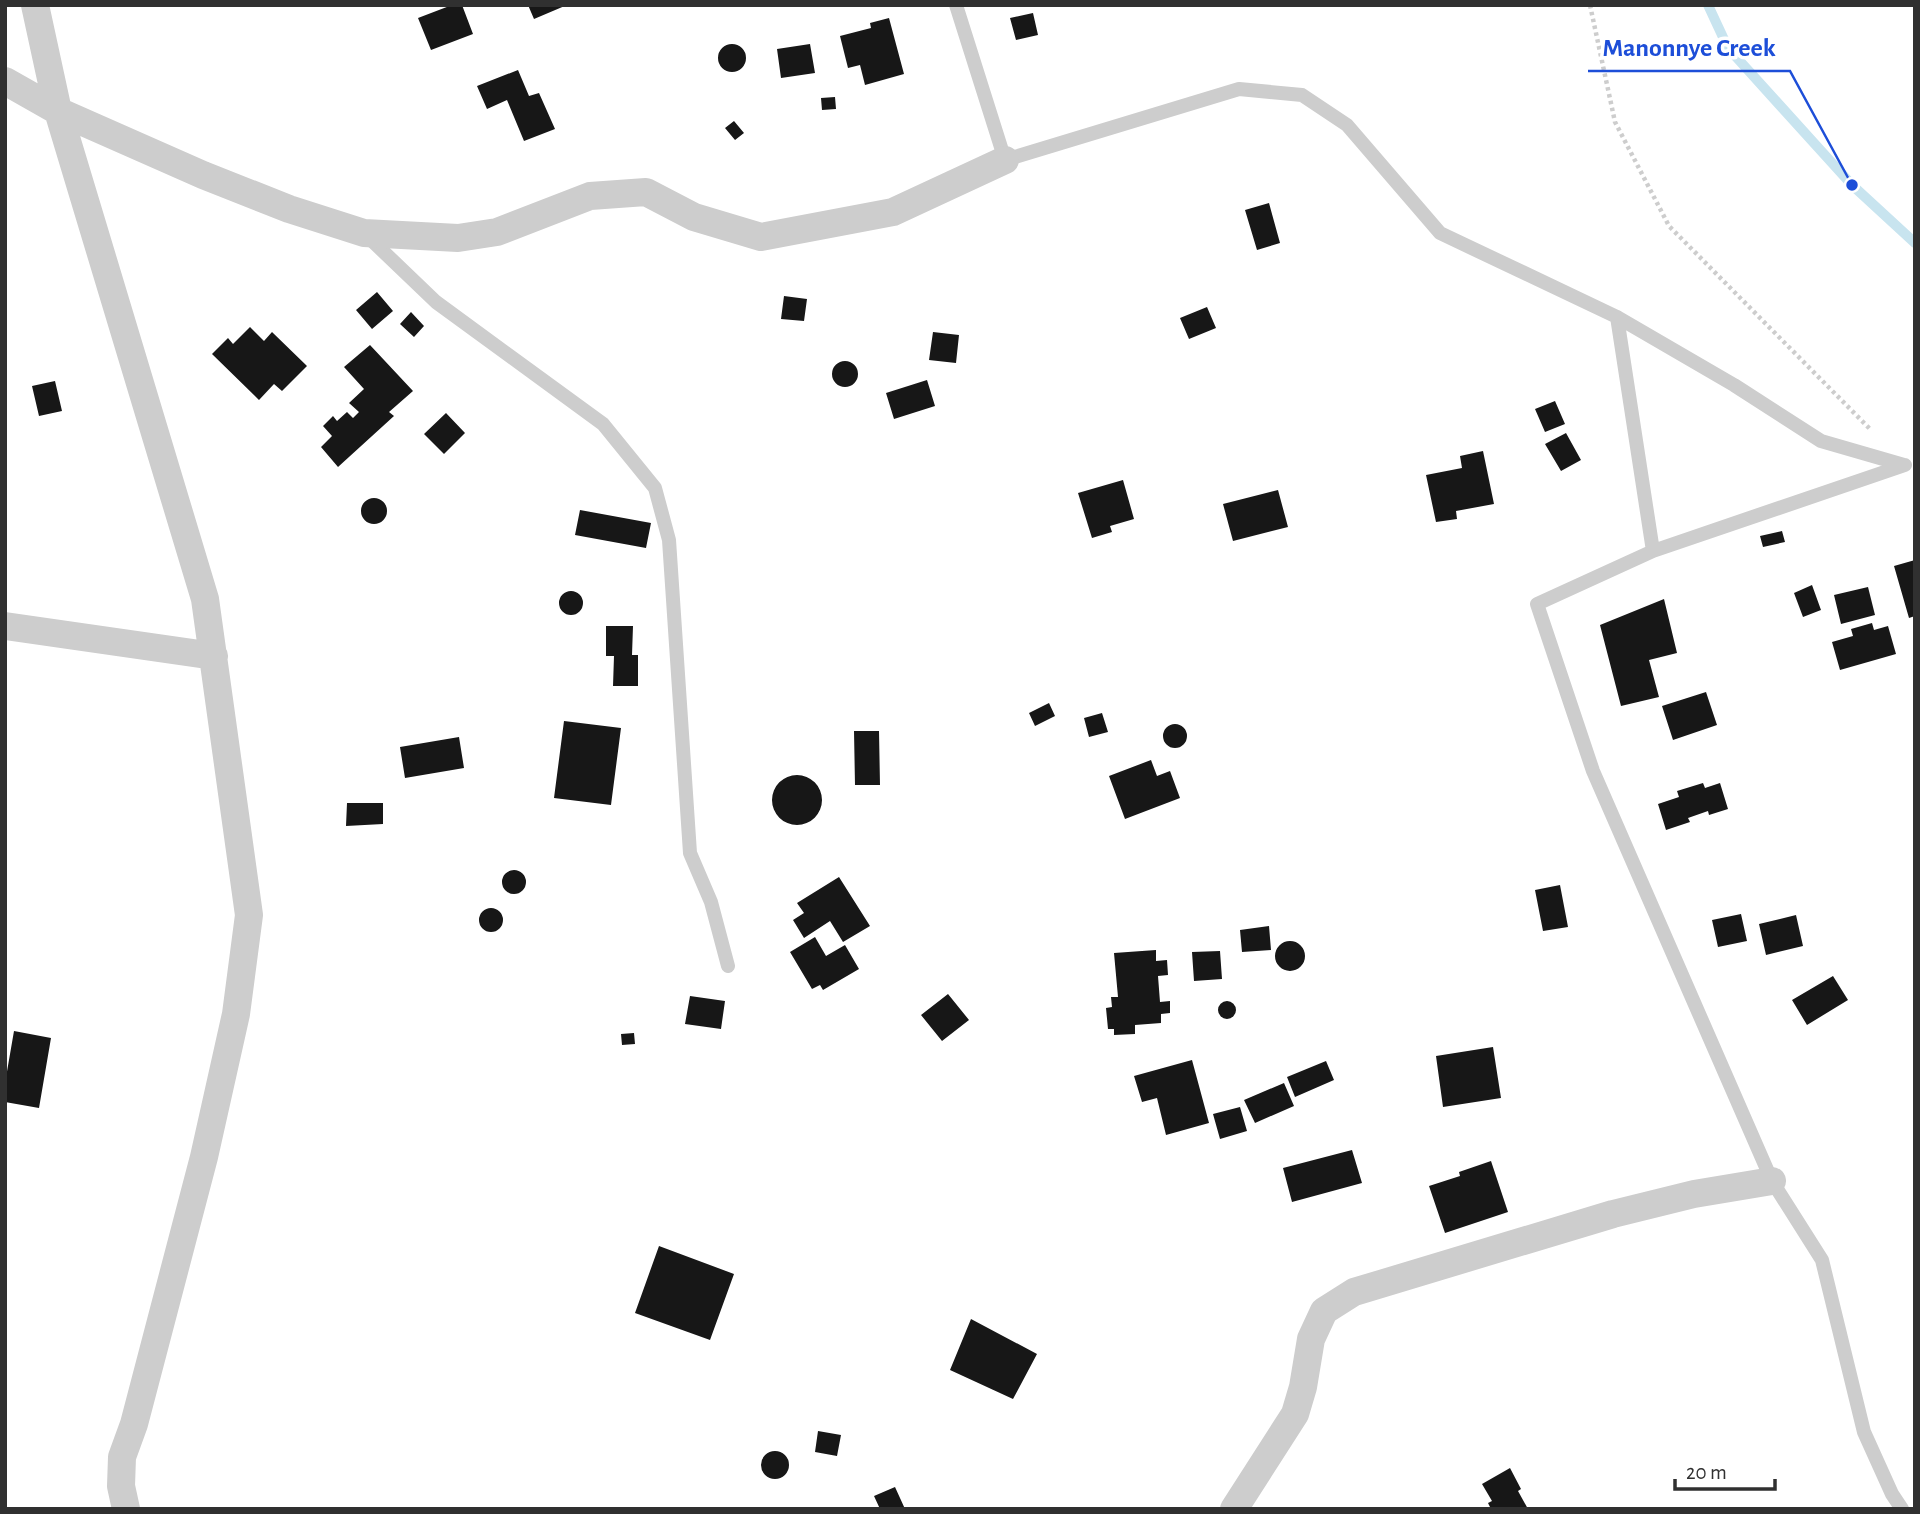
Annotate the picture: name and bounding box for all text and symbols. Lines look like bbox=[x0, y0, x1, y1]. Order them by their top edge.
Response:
callout: Manonnye Creek bbox=[1588, 24, 1790, 71]
text: Manonnye Creek bbox=[1602, 35, 1776, 61]
scale bar bbox=[1675, 1448, 1775, 1492]
text: 20 m bbox=[1686, 1462, 1727, 1483]

